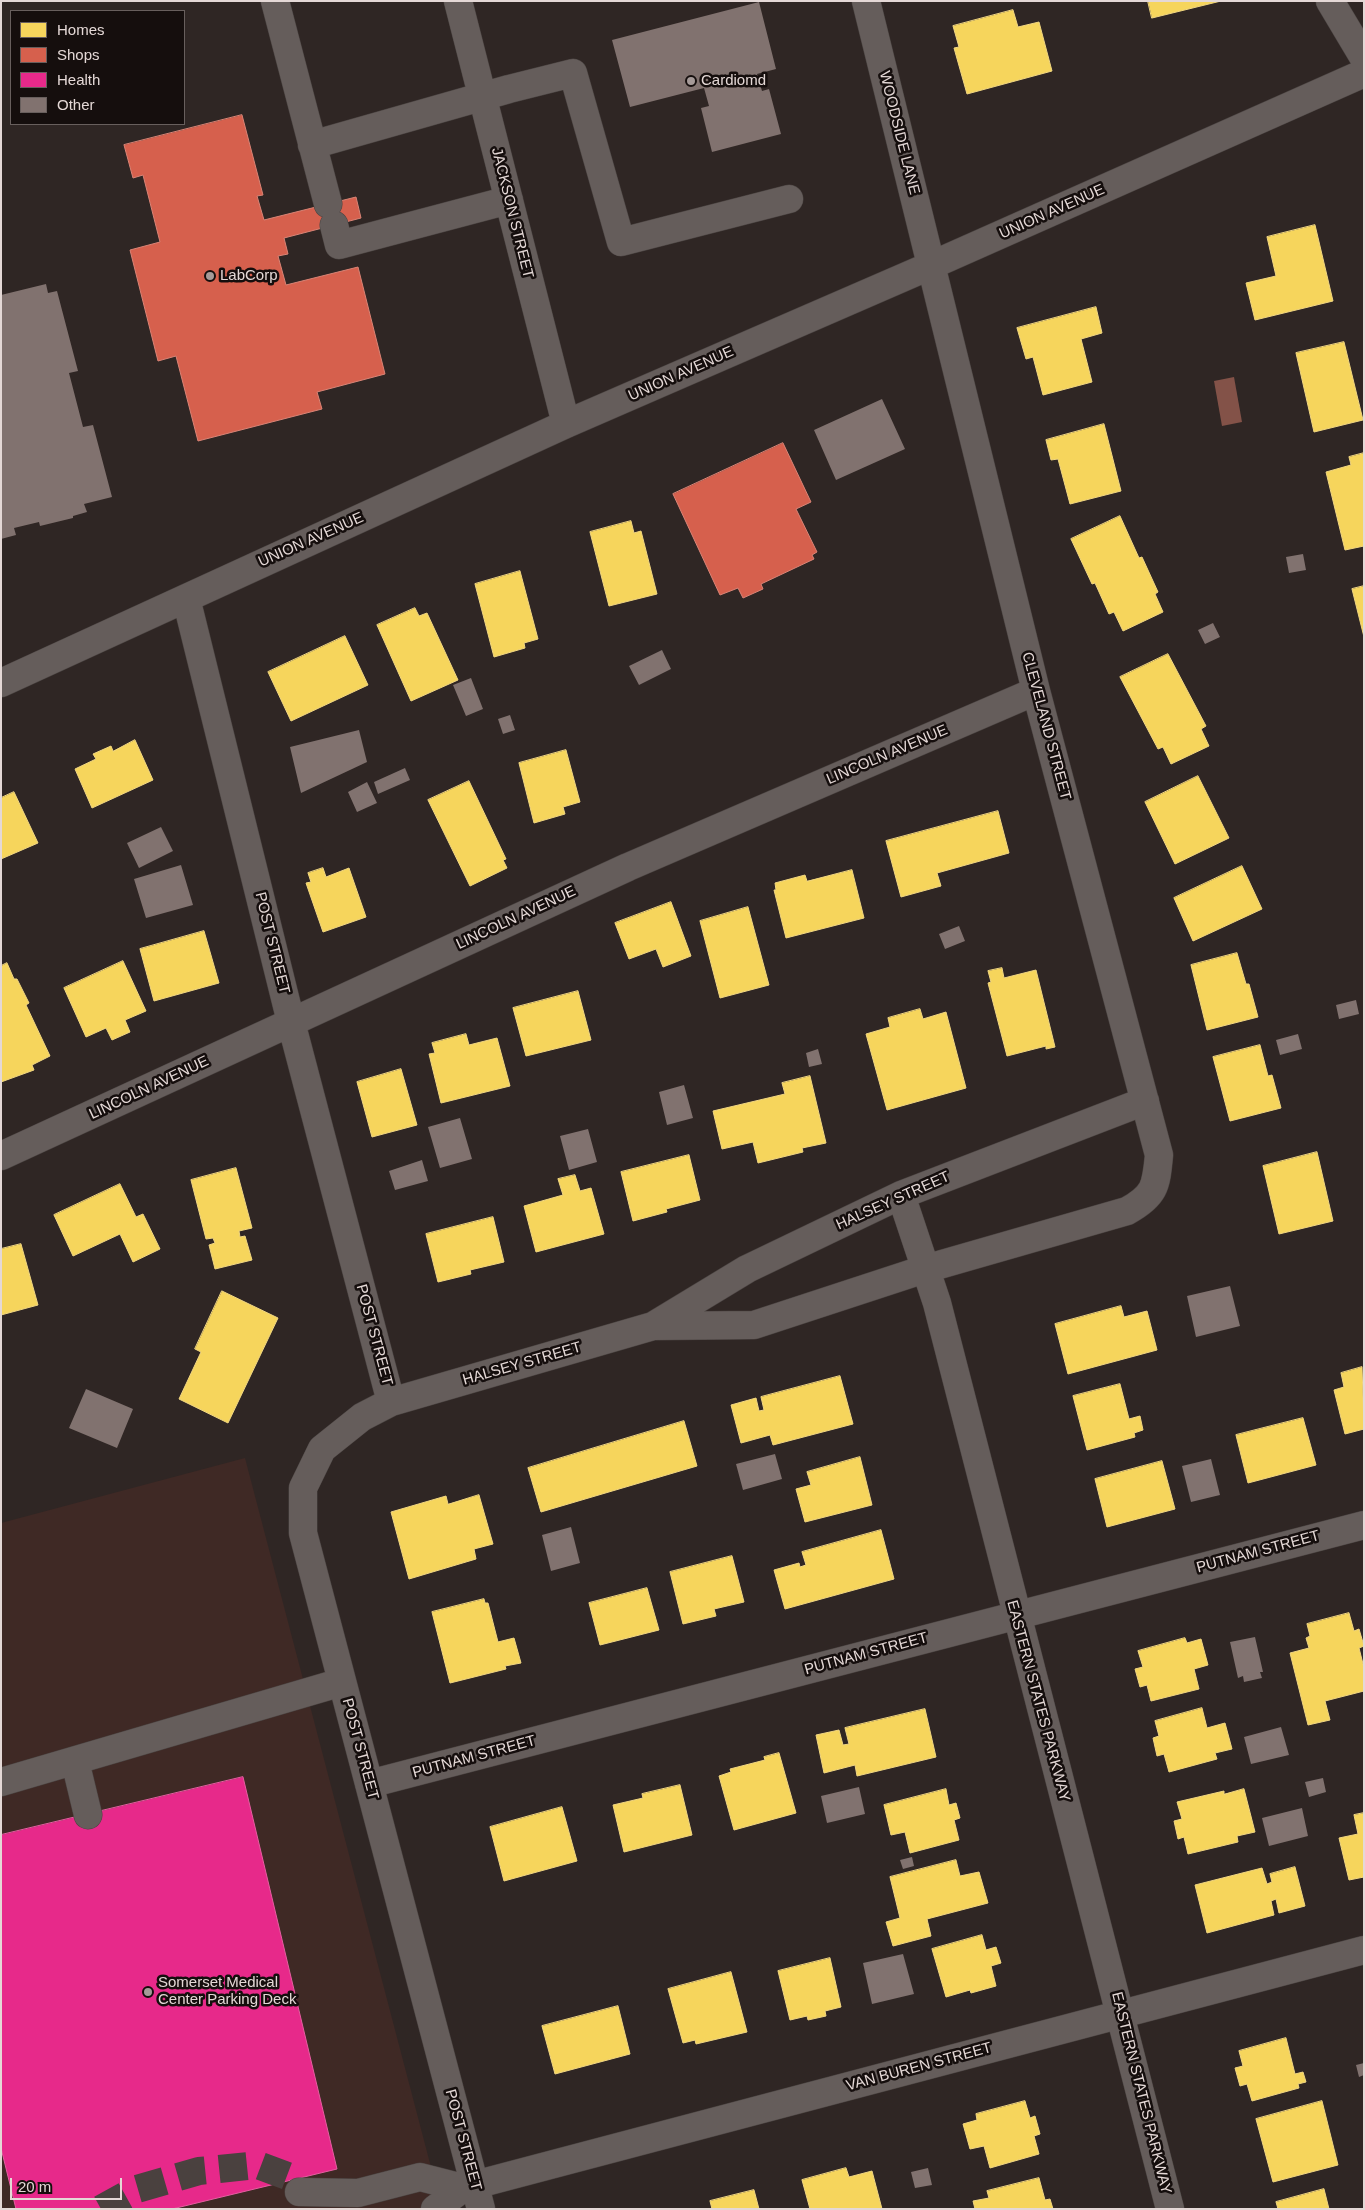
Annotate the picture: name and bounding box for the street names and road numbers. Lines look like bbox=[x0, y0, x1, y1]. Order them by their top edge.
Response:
street label: WOODSIDE LANE bbox=[875, 69, 923, 197]
street label: JACKSON STREET bbox=[487, 146, 537, 280]
street label: UNION AVENUE bbox=[997, 181, 1107, 243]
street label: UNION AVENUE bbox=[626, 343, 736, 405]
street label: UNION AVENUE bbox=[256, 509, 366, 571]
street label: CLEVELAND STREET bbox=[1018, 650, 1074, 802]
street label: LINCOLN AVENUE bbox=[824, 721, 950, 789]
street label: LINCOLN AVENUE bbox=[453, 882, 579, 954]
street label: POST STREET bbox=[251, 890, 293, 996]
street label: LINCOLN AVENUE bbox=[86, 1052, 212, 1124]
street label: HALSEY STREET bbox=[833, 1168, 953, 1234]
street label: POST STREET bbox=[352, 1282, 396, 1388]
street label: HALSEY STREET bbox=[461, 1338, 583, 1390]
street label: PUTNAM STREET bbox=[1194, 1527, 1322, 1577]
street label: EASTERN STATES PARKWAY bbox=[1002, 1598, 1074, 1804]
street label: PUTNAM STREET bbox=[802, 1629, 930, 1679]
street label: POST STREET bbox=[338, 1696, 382, 1802]
street label: PUTNAM STREET bbox=[410, 1732, 538, 1782]
street label: EASTERN STATES PARKWAY bbox=[1107, 1990, 1175, 2196]
street label: VAN BUREN STREET bbox=[844, 2039, 994, 2095]
street label: POST STREET bbox=[441, 2087, 485, 2193]

